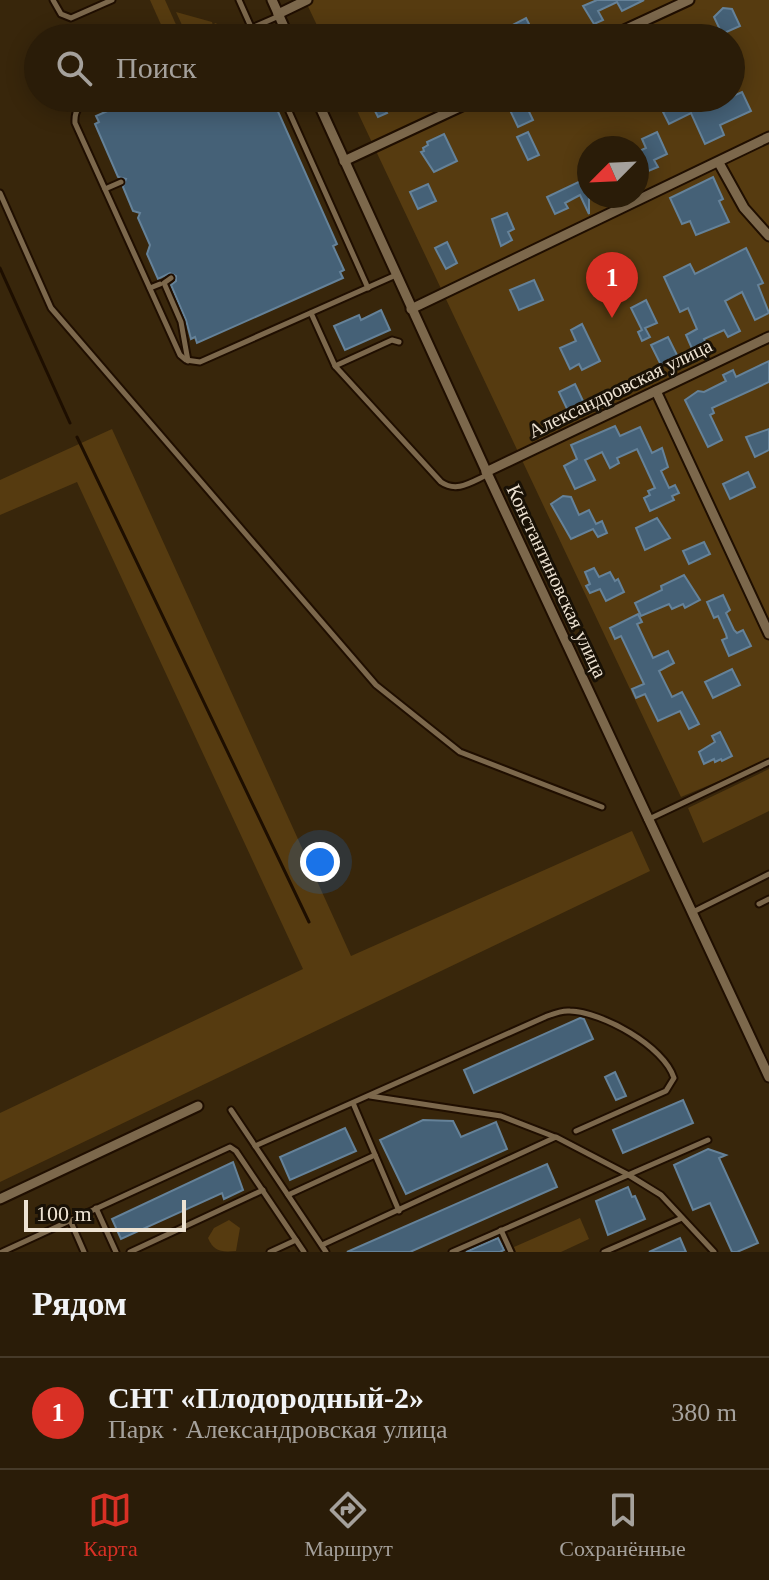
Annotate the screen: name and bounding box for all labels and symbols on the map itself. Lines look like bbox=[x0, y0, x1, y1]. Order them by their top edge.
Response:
north arrow bbox=[577, 136, 649, 208]
pin: 1 bbox=[586, 252, 638, 318]
street label: Александровская улица bbox=[525, 334, 716, 443]
street label: Константиновская улица bbox=[502, 481, 612, 682]
your location bbox=[300, 842, 340, 882]
scale bar bbox=[24, 1196, 186, 1232]

